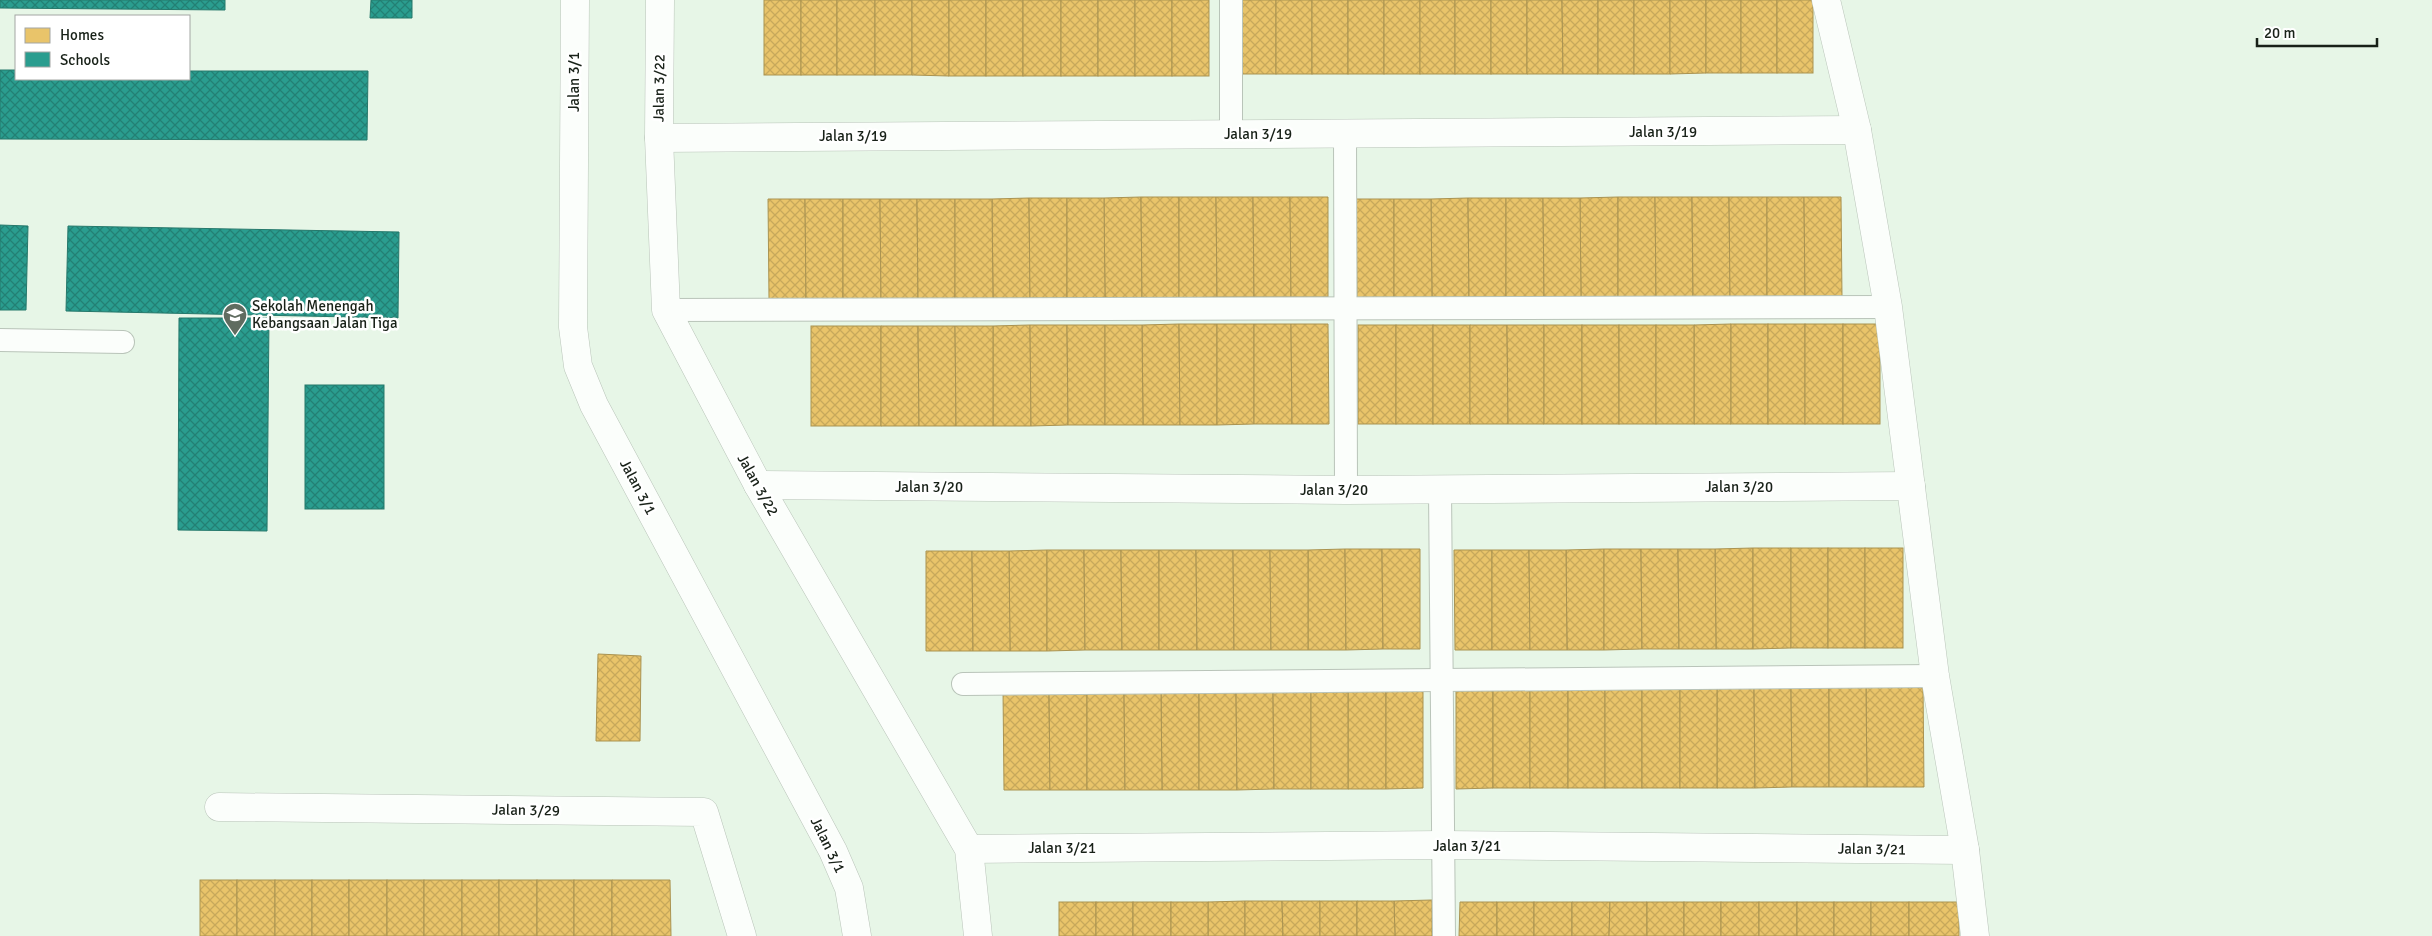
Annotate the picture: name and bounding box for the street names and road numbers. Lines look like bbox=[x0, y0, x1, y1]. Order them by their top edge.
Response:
street label: Jalan 3/1 bbox=[565, 52, 583, 112]
street label: Jalan 3/22 bbox=[649, 54, 669, 122]
street label: Jalan 3/19 bbox=[1629, 123, 1697, 141]
street label: Jalan 3/19 bbox=[1224, 125, 1292, 143]
street label: Jalan 3/19 bbox=[819, 127, 887, 145]
street label: Jalan 3/22 bbox=[734, 451, 782, 519]
street label: Jalan 3/1 bbox=[616, 456, 660, 518]
street label: Jalan 3/20 bbox=[895, 478, 963, 496]
street label: Jalan 3/20 bbox=[1705, 478, 1773, 496]
street label: Jalan 3/20 bbox=[1300, 481, 1368, 499]
street label: Jalan 3/29 bbox=[492, 800, 560, 820]
street label: Jalan 3/1 bbox=[807, 814, 849, 876]
street label: Jalan 3/21 bbox=[1433, 837, 1501, 855]
street label: Jalan 3/21 bbox=[1028, 839, 1096, 857]
street label: Jalan 3/21 bbox=[1838, 839, 1906, 859]

